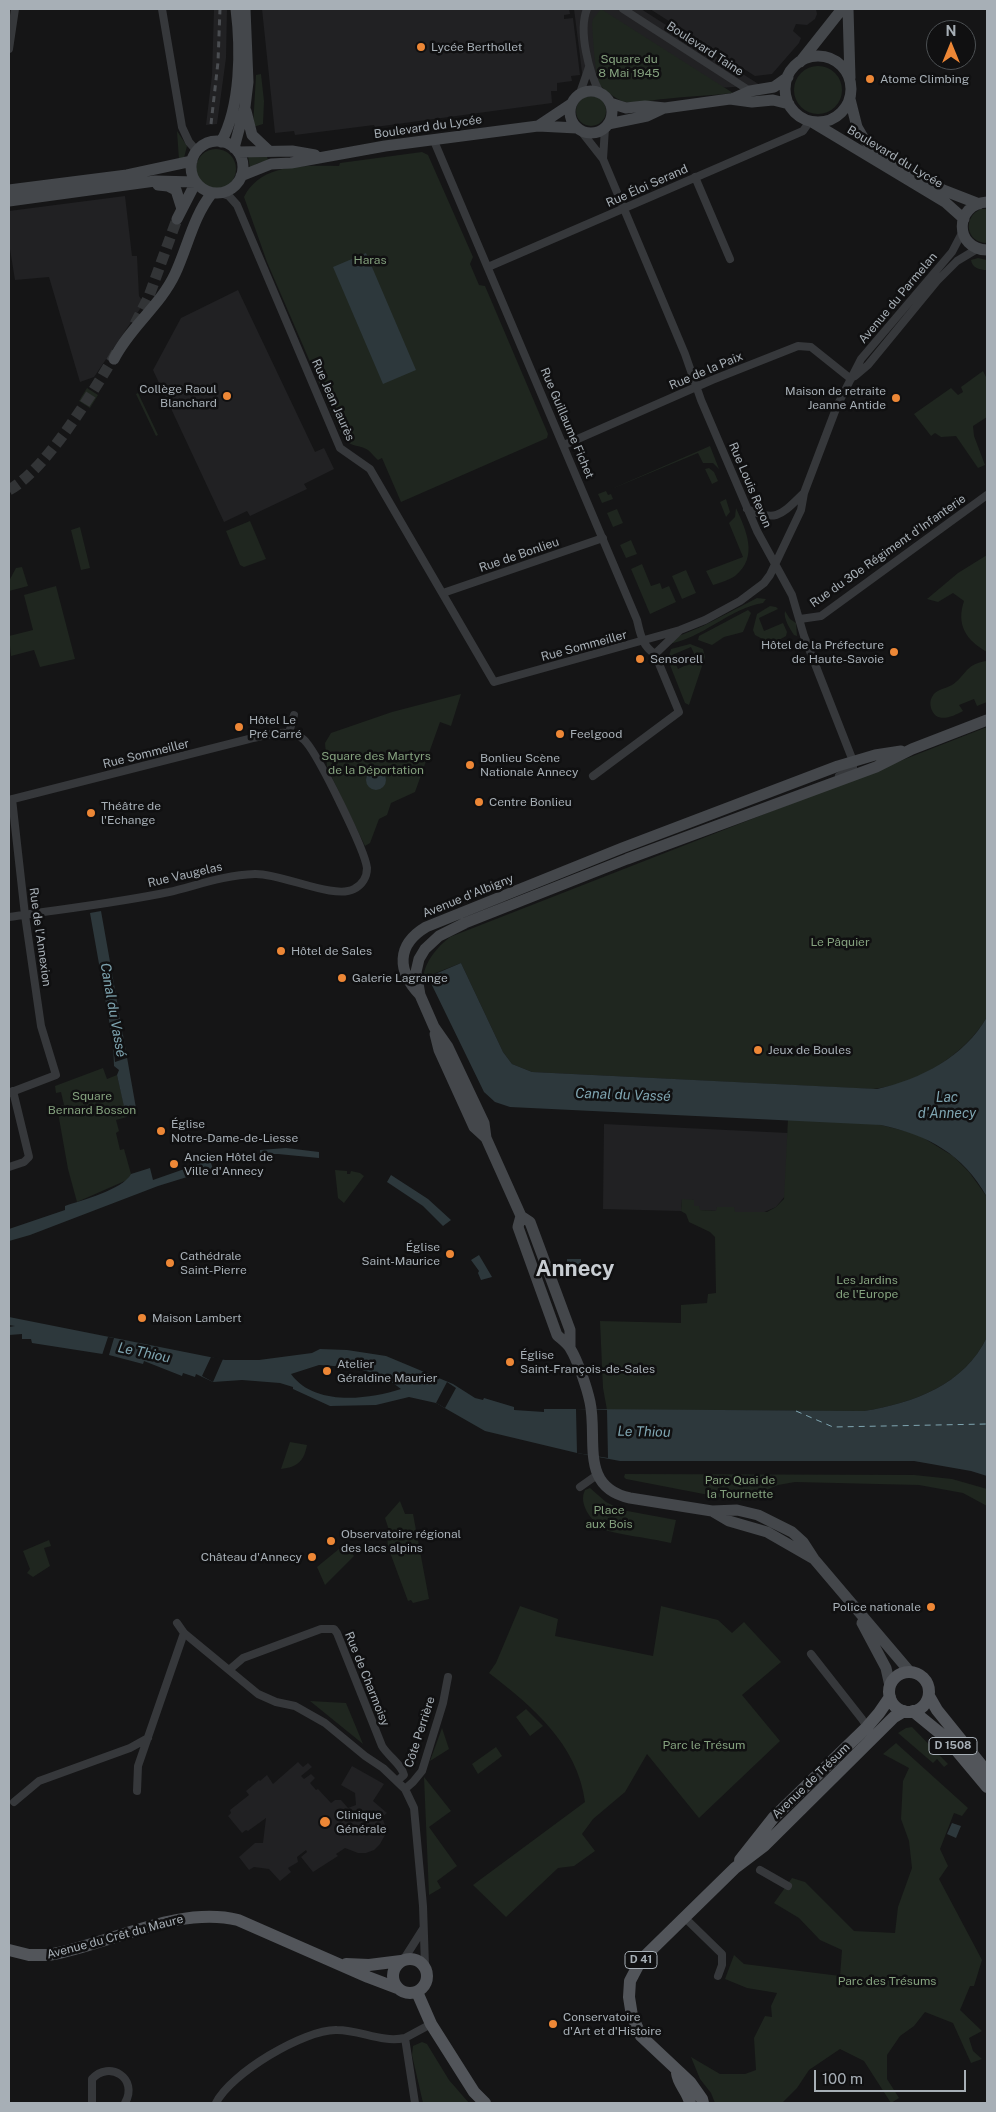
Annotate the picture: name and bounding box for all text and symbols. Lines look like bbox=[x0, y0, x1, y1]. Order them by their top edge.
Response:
street label: Boulevard Taine bbox=[664, 19, 746, 79]
north arrow bbox=[926, 20, 976, 70]
text: N bbox=[946, 23, 956, 39]
place label: Lycée Berthollet bbox=[431, 40, 523, 54]
marker: Lycée Berthollet bbox=[415, 41, 427, 53]
park label: Square du 8 Mai 1945 bbox=[598, 52, 660, 80]
place label: Atome Climbing bbox=[880, 72, 969, 86]
marker: Atome Climbing bbox=[864, 73, 876, 85]
street label: Boulevard du Lycée bbox=[373, 112, 483, 142]
street label: Boulevard du Lycée bbox=[845, 123, 945, 191]
street label: Rue Éloi Serand bbox=[604, 162, 690, 210]
street label: Avenue du Parmelan bbox=[856, 250, 940, 346]
park label: Haras bbox=[354, 253, 386, 267]
street label: Rue de la Paix bbox=[667, 349, 745, 393]
street label: Rue Jean Jaurès bbox=[308, 357, 358, 443]
street label: Rue Guillaume Fichet bbox=[537, 365, 597, 481]
place label: Collège Raoul Blanchard bbox=[139, 382, 217, 410]
place label: Maison de retraite Jeanne Antide bbox=[785, 384, 886, 412]
marker: Collège Raoul Blanchard bbox=[221, 390, 233, 402]
marker: Maison de retraite Jeanne Antide bbox=[890, 392, 902, 404]
street label: Rue Louis Revon bbox=[726, 440, 774, 530]
street label: Rue du 30e Régiment d'Infanterie bbox=[807, 491, 969, 611]
street label: Rue de Bonlieu bbox=[477, 535, 561, 575]
street label: Rue Sommeiller bbox=[539, 628, 629, 664]
place label: Hôtel de la Préfecture de Haute-Savoie bbox=[761, 638, 884, 666]
marker: Hôtel de la Préfecture de Haute-Savoie bbox=[888, 646, 900, 658]
place label: Sensorell bbox=[650, 652, 703, 666]
marker: Sensorell bbox=[634, 653, 646, 665]
place label: Hôtel Le Pré Carré bbox=[249, 713, 302, 741]
marker: Hôtel Le Pré Carré bbox=[233, 721, 245, 733]
place label: Feelgood bbox=[570, 727, 622, 741]
marker: Feelgood bbox=[554, 728, 566, 740]
street label: Rue Sommeiller bbox=[101, 736, 191, 772]
park label: Square des Martyrs de la Déportation bbox=[321, 749, 431, 777]
place label: Bonlieu Scène Nationale Annecy bbox=[480, 751, 578, 779]
marker: Bonlieu Scène Nationale Annecy bbox=[464, 759, 476, 771]
place label: Centre Bonlieu bbox=[489, 795, 572, 809]
marker: Centre Bonlieu bbox=[473, 796, 485, 808]
place label: Théâtre de l'Echange bbox=[101, 799, 161, 827]
marker: Théâtre de l'Echange bbox=[85, 807, 97, 819]
street label: Rue Vaugelas bbox=[146, 859, 224, 891]
street label: Avenue d'Albigny bbox=[420, 871, 516, 921]
street label: Rue de l'Annexion bbox=[26, 887, 54, 987]
park label: Le Pâquier bbox=[810, 935, 870, 949]
place label: Hôtel de Sales bbox=[291, 944, 372, 958]
marker: Hôtel de Sales bbox=[275, 945, 287, 957]
water label: Canal du Vassé bbox=[96, 961, 130, 1059]
place label: Galerie Lagrange bbox=[352, 971, 448, 985]
marker: Galerie Lagrange bbox=[336, 972, 348, 984]
place label: Jeux de Boules bbox=[768, 1043, 851, 1057]
marker: Jeux de Boules bbox=[752, 1044, 764, 1056]
water label: Canal du Vassé bbox=[575, 1085, 671, 1105]
park label: Square Bernard Bosson bbox=[48, 1089, 136, 1117]
water label: Lac d'Annecy bbox=[918, 1090, 976, 1122]
place label: Église Notre-Dame-de-Liesse bbox=[171, 1117, 298, 1145]
marker: Église Notre-Dame-de-Liesse bbox=[155, 1125, 167, 1137]
place label: Ancien Hôtel de Ville d'Annecy bbox=[184, 1150, 273, 1178]
marker: Ancien Hôtel de Ville d'Annecy bbox=[168, 1158, 180, 1170]
place label: Église Saint-Maurice bbox=[362, 1240, 440, 1268]
marker: Église Saint-Maurice bbox=[444, 1248, 456, 1260]
place label: Cathédrale Saint-Pierre bbox=[180, 1249, 247, 1277]
district label: Annecy bbox=[536, 1256, 614, 1282]
marker: Cathédrale Saint-Pierre bbox=[164, 1257, 176, 1269]
park label: Les Jardins de l'Europe bbox=[836, 1273, 898, 1301]
place label: Maison Lambert bbox=[152, 1311, 242, 1325]
marker: Maison Lambert bbox=[136, 1312, 148, 1324]
water label: Le Thiou bbox=[116, 1339, 172, 1367]
place label: Église Saint-François-de-Sales bbox=[520, 1348, 655, 1376]
marker: Église Saint-François-de-Sales bbox=[504, 1356, 516, 1368]
place label: Atelier Géraldine Maurier bbox=[337, 1357, 437, 1385]
marker: Atelier Géraldine Maurier bbox=[321, 1365, 333, 1377]
water label: Le Thiou bbox=[617, 1423, 671, 1441]
park label: Parc Quai de la Tournette bbox=[705, 1473, 775, 1501]
park label: Place aux Bois bbox=[585, 1503, 633, 1531]
place label: Observatoire régional des lacs alpins bbox=[341, 1527, 461, 1555]
marker: Observatoire régional des lacs alpins bbox=[325, 1535, 337, 1547]
place label: Château d'Annecy bbox=[201, 1550, 302, 1564]
marker: Château d'Annecy bbox=[306, 1551, 318, 1563]
place label: Police nationale bbox=[833, 1600, 921, 1614]
marker: Police nationale bbox=[925, 1601, 937, 1613]
street label: Rue de Charmoisy bbox=[341, 1630, 393, 1728]
street label: Côte Perrière bbox=[402, 1695, 438, 1769]
park label: Parc le Trésum bbox=[663, 1738, 745, 1752]
road number: D 1508 bbox=[929, 1738, 977, 1754]
street label: Avenue de Trésum bbox=[769, 1740, 853, 1822]
place label: Clinique Générale bbox=[336, 1808, 387, 1836]
marker: Clinique Générale bbox=[318, 1815, 332, 1829]
street label: Avenue du Crêt du Maure bbox=[45, 1912, 185, 1962]
road number: D 41 bbox=[625, 1952, 657, 1968]
park label: Parc des Trésums bbox=[838, 1974, 936, 1988]
place label: Conservatoire d'Art et d'Histoire bbox=[563, 2010, 662, 2038]
marker: Conservatoire d'Art et d'Histoire bbox=[547, 2018, 559, 2030]
scale bar bbox=[816, 2060, 968, 2092]
text: 100 m bbox=[822, 2070, 863, 2087]

